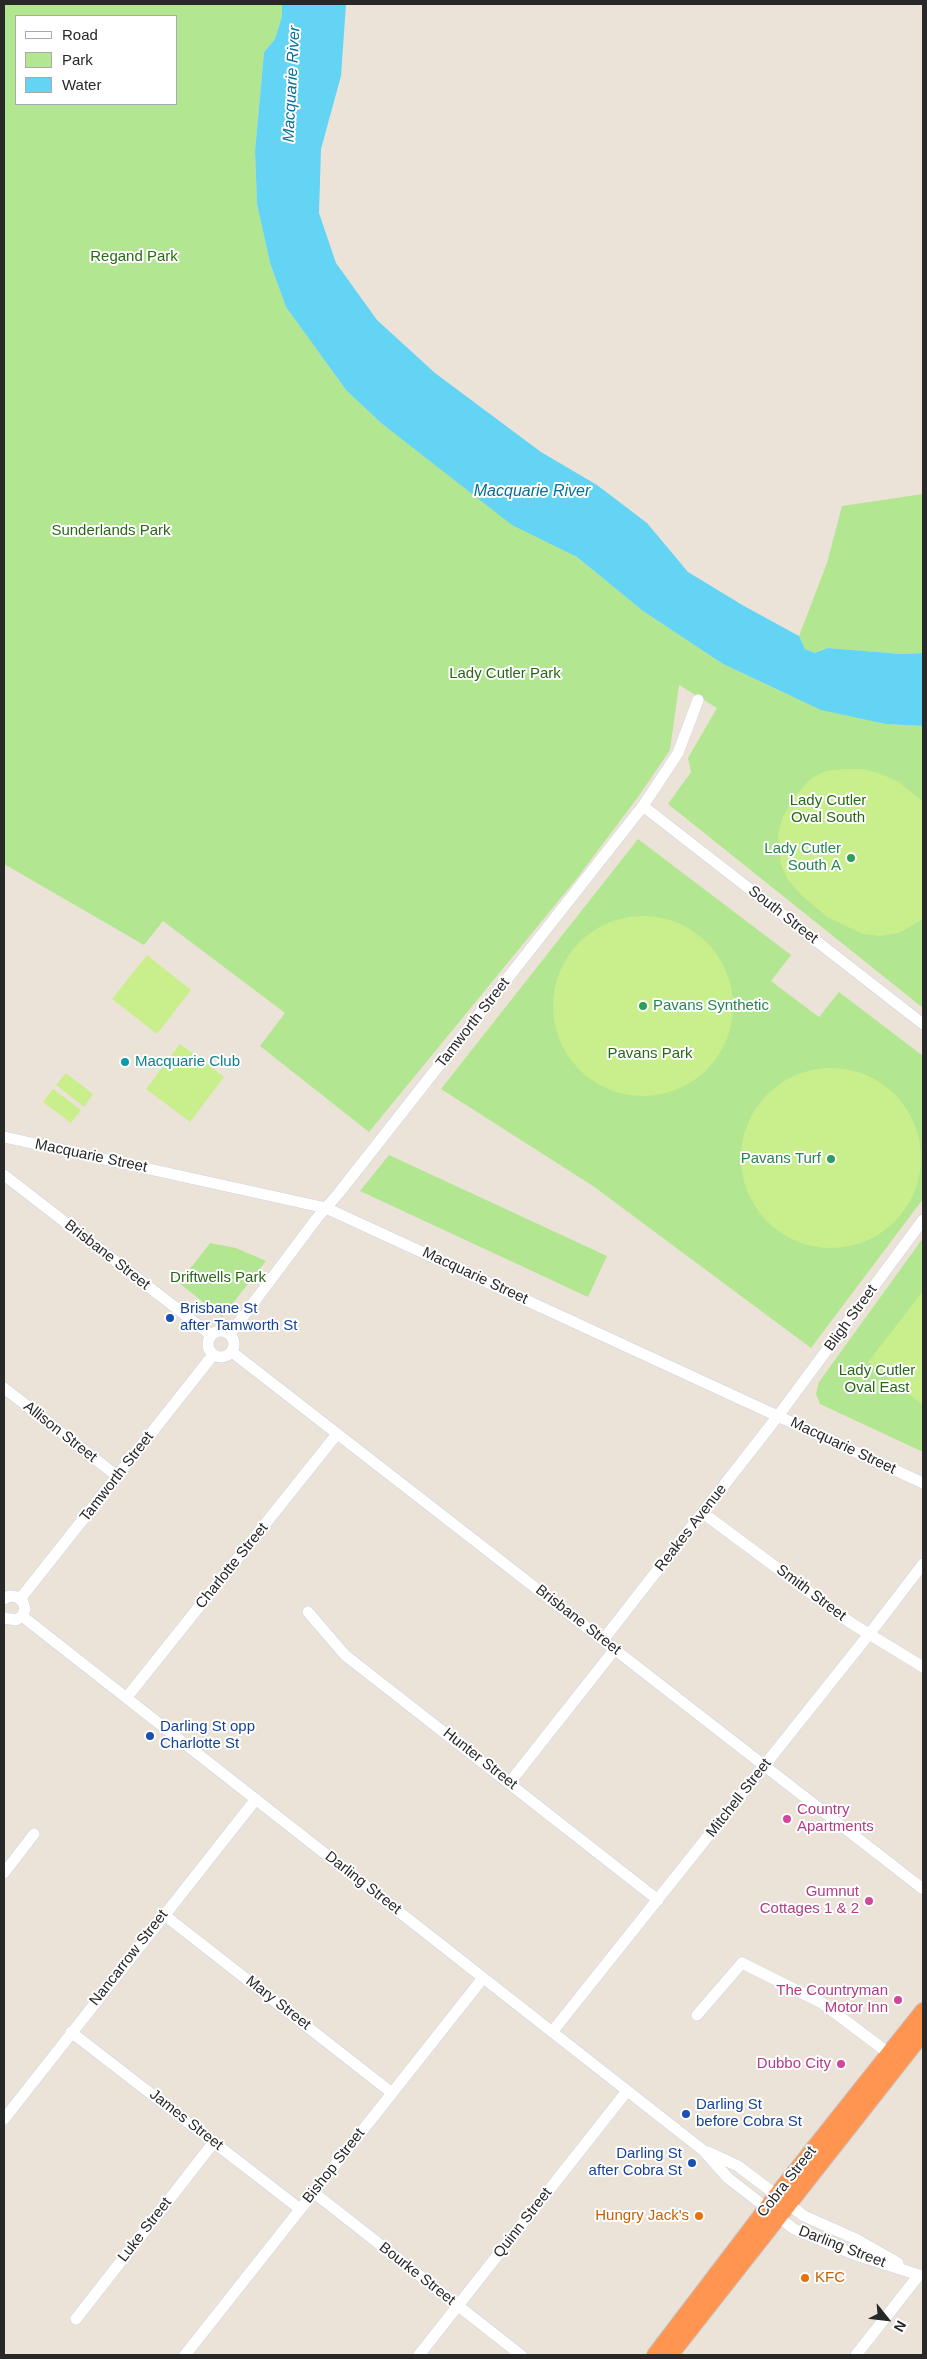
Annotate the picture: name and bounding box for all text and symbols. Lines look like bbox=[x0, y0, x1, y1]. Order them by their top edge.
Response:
legend bbox=[15, 15, 178, 105]
water label: Macquarie River bbox=[279, 25, 305, 143]
text: Road bbox=[62, 26, 98, 43]
text: Park bbox=[62, 51, 93, 68]
text: Water bbox=[62, 76, 101, 93]
park label: Regand Park bbox=[90, 248, 178, 266]
water label: Macquarie River bbox=[474, 482, 590, 502]
park label: Sunderlands Park bbox=[51, 522, 171, 540]
park label: Lady Cutler Park bbox=[449, 665, 561, 683]
park label: Lady Cutler Oval South bbox=[790, 792, 866, 827]
place label: Lady Cutler South A bbox=[764, 840, 841, 875]
marker: Lady Cutler South A bbox=[845, 852, 857, 864]
street label: South Street bbox=[745, 882, 821, 948]
street label: Tamworth Street bbox=[432, 974, 514, 1072]
place label: Pavans Synthetic bbox=[653, 997, 769, 1015]
marker: Pavans Synthetic bbox=[637, 1000, 649, 1012]
park label: Pavans Park bbox=[607, 1045, 693, 1063]
place label: Macquarie Club bbox=[135, 1053, 240, 1071]
marker: Macquarie Club bbox=[119, 1056, 131, 1068]
street label: Macquarie Street bbox=[33, 1135, 149, 1177]
place label: Pavans Turf bbox=[741, 1150, 821, 1168]
marker: Pavans Turf bbox=[825, 1153, 837, 1165]
street label: Brisbane Street bbox=[61, 1216, 153, 1294]
street label: Macquarie Street bbox=[419, 1244, 531, 1308]
park label: Driftwells Park bbox=[170, 1269, 266, 1287]
street label: Bligh Street bbox=[821, 1281, 881, 1355]
place label: Brisbane St after Tamworth St bbox=[180, 1300, 298, 1335]
marker: Brisbane St after Tamworth St bbox=[164, 1312, 176, 1324]
park label: Lady Cutler Oval East bbox=[839, 1362, 915, 1397]
street label: Allison Street bbox=[20, 1398, 100, 1466]
street label: Macquarie Street bbox=[787, 1414, 899, 1478]
street label: Tamworth Street bbox=[76, 1428, 158, 1526]
street label: Reakes Avenue bbox=[651, 1481, 731, 1575]
street label: Charlotte Street bbox=[192, 1520, 272, 1612]
street label: Smith Street bbox=[773, 1561, 849, 1625]
street label: Brisbane Street bbox=[532, 1581, 624, 1659]
place label: Darling St opp Charlotte St bbox=[160, 1718, 255, 1753]
street label: Hunter Street bbox=[439, 1724, 521, 1794]
marker: Darling St opp Charlotte St bbox=[144, 1730, 156, 1742]
street label: Mitchell Street bbox=[703, 1755, 775, 1841]
place label: Country Apartments bbox=[797, 1801, 874, 1836]
marker: Country Apartments bbox=[781, 1813, 793, 1825]
street label: Darling Street bbox=[321, 1848, 405, 1918]
place label: Gumnut Cottages 1 & 2 bbox=[760, 1883, 859, 1918]
marker: Gumnut Cottages 1 & 2 bbox=[863, 1895, 875, 1907]
street label: Nancarrow Street bbox=[86, 1906, 172, 2010]
street label: Mary Street bbox=[242, 1972, 314, 2034]
place label: The Countryman Motor Inn bbox=[776, 1982, 888, 2017]
marker: The Countryman Motor Inn bbox=[892, 1994, 904, 2006]
place label: Dubbo City bbox=[757, 2055, 831, 2073]
marker: Dubbo City bbox=[835, 2058, 847, 2070]
street label: James Street bbox=[146, 2086, 226, 2154]
place label: Darling St before Cobra St bbox=[696, 2096, 802, 2131]
marker: Darling St before Cobra St bbox=[680, 2108, 692, 2120]
street label: Bishop Street bbox=[299, 2125, 369, 2207]
street label: Cobra Street bbox=[754, 2143, 820, 2221]
place label: Darling St after Cobra St bbox=[589, 2145, 682, 2180]
marker: Darling St after Cobra St bbox=[686, 2157, 698, 2169]
street label: Quinn Street bbox=[490, 2184, 556, 2262]
street label: Luke Street bbox=[114, 2194, 176, 2266]
place label: Hungry Jack's bbox=[595, 2207, 689, 2225]
marker: Hungry Jack's bbox=[693, 2210, 705, 2222]
street label: Darling Street bbox=[796, 2222, 888, 2272]
street label: Bourke Street bbox=[375, 2239, 459, 2309]
place label: KFC bbox=[815, 2269, 845, 2287]
marker: KFC bbox=[799, 2272, 811, 2284]
north arrow bbox=[862, 2294, 912, 2344]
text: N bbox=[891, 2318, 910, 2335]

